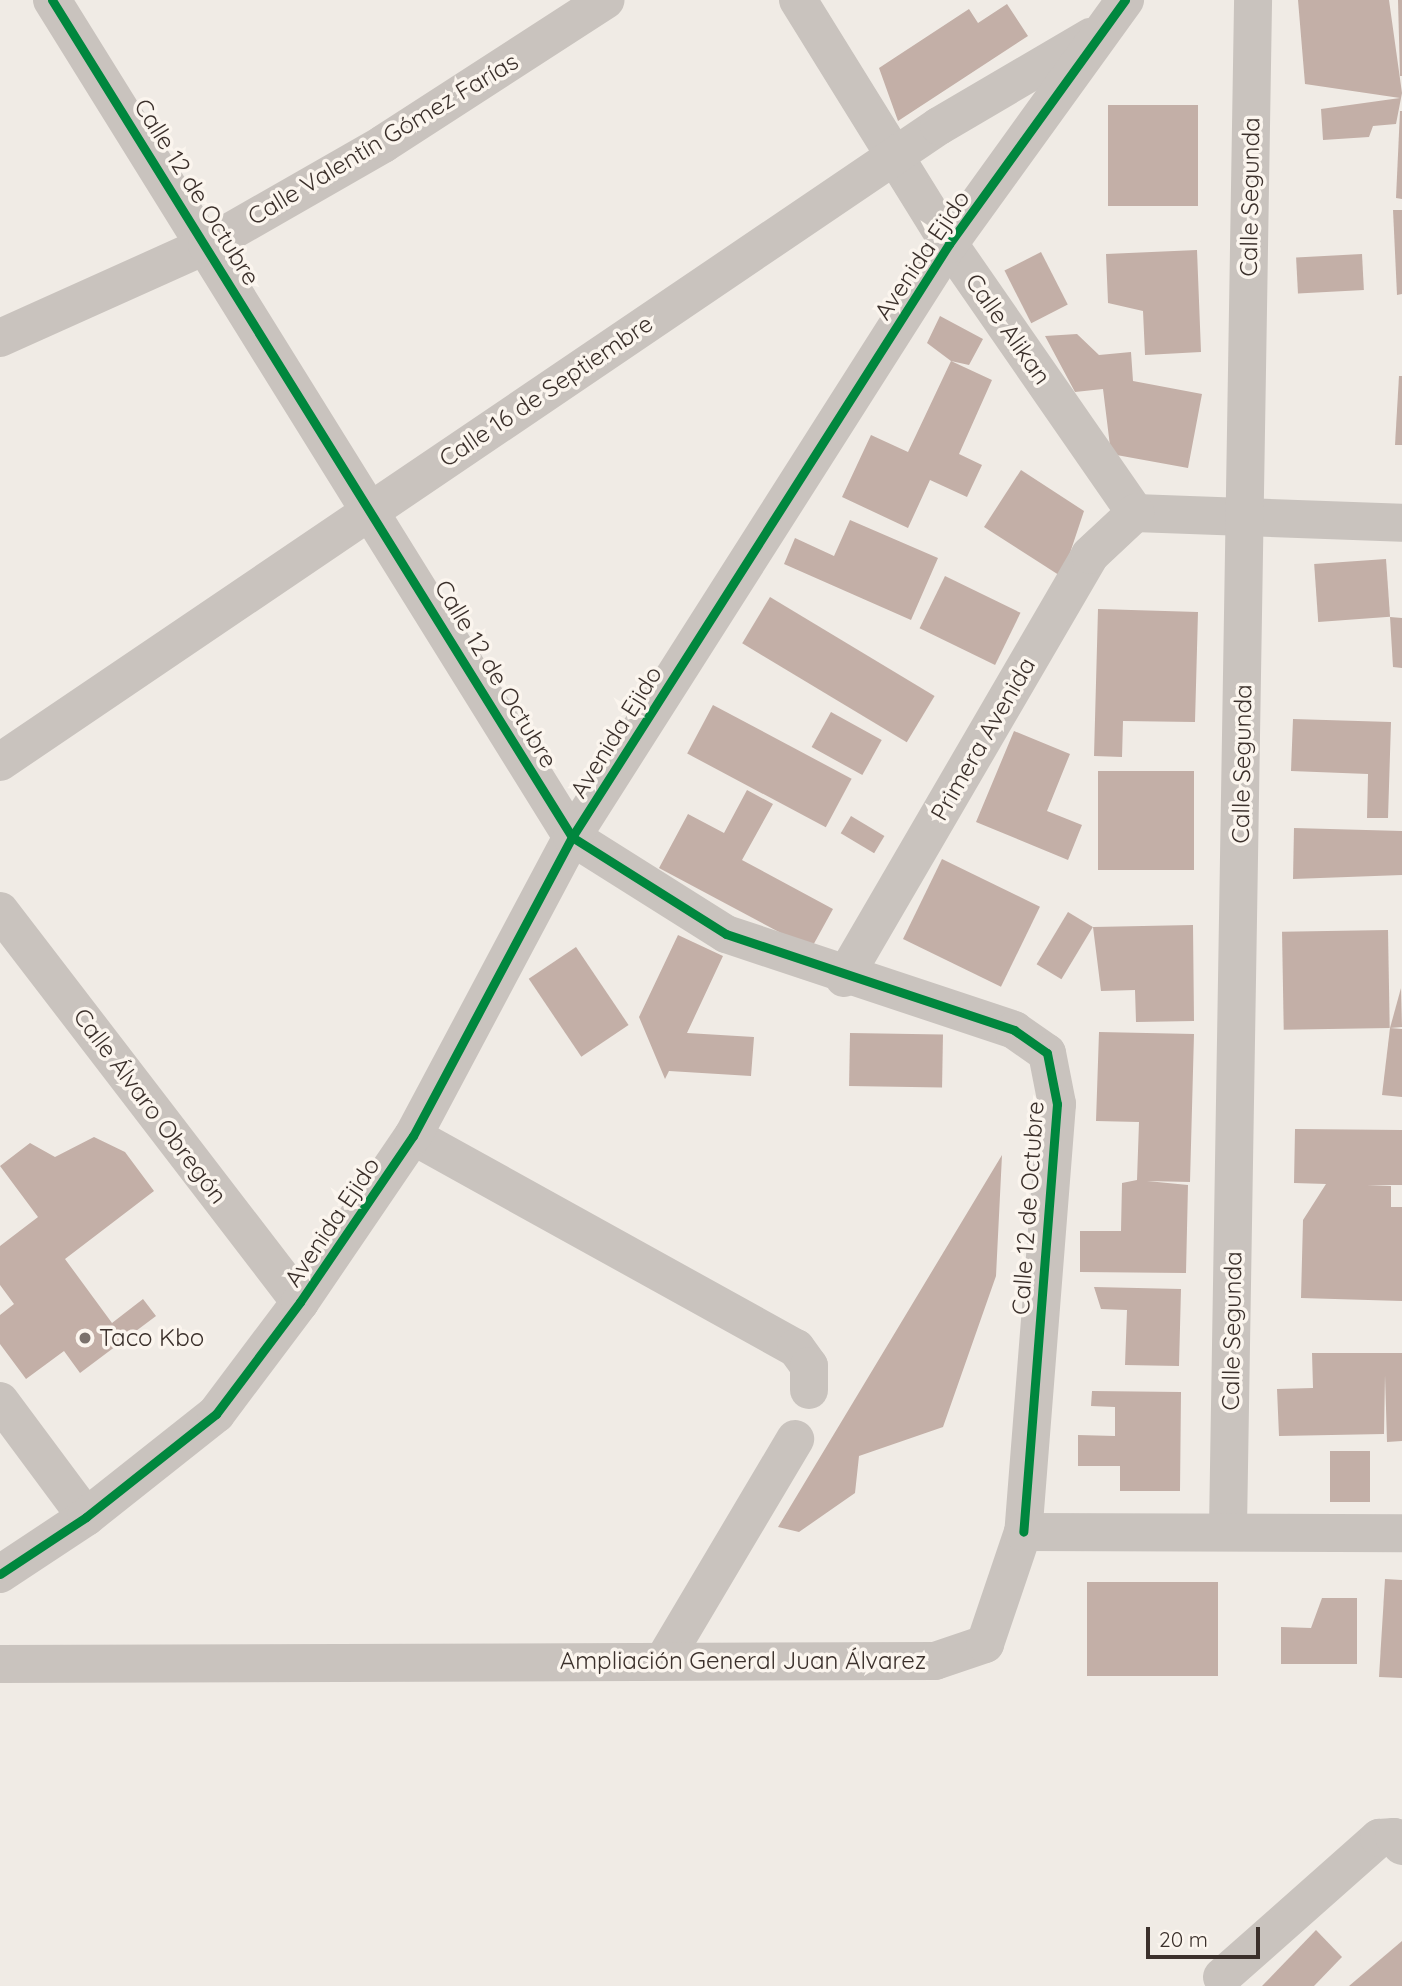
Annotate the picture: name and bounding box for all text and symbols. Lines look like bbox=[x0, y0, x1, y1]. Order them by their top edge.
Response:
street label: Calle Valentín Gómez Farías bbox=[243, 47, 523, 231]
street label: Calle 12 de Octubre bbox=[128, 94, 266, 290]
street label: Calle Segunda bbox=[1234, 117, 1266, 277]
street label: Avenida Ejido bbox=[868, 185, 976, 325]
street label: Calle Alikan bbox=[959, 268, 1057, 390]
street label: Calle 16 de Septiembre bbox=[434, 309, 658, 473]
street label: Calle 12 de Octubre bbox=[429, 575, 563, 773]
street label: Primera Avenida bbox=[925, 652, 1041, 826]
street label: Avenida Ejido bbox=[564, 661, 668, 803]
street label: Calle Segunda bbox=[1226, 684, 1258, 844]
street label: Calle Álvaro Obregón bbox=[67, 1003, 233, 1209]
street label: Calle 12 de Octubre bbox=[1006, 1100, 1050, 1316]
street label: Avenida Ejido bbox=[278, 1152, 386, 1292]
street label: Calle Segunda bbox=[1216, 1251, 1248, 1411]
place label: Taco Kbo bbox=[99, 1324, 204, 1352]
marker: Taco Kbo bbox=[77, 1330, 93, 1346]
street label: Ampliación General Juan Álvarez bbox=[560, 1647, 926, 1675]
scale bar bbox=[1150, 1912, 1264, 1956]
text: 20 m bbox=[1159, 1926, 1208, 1952]

